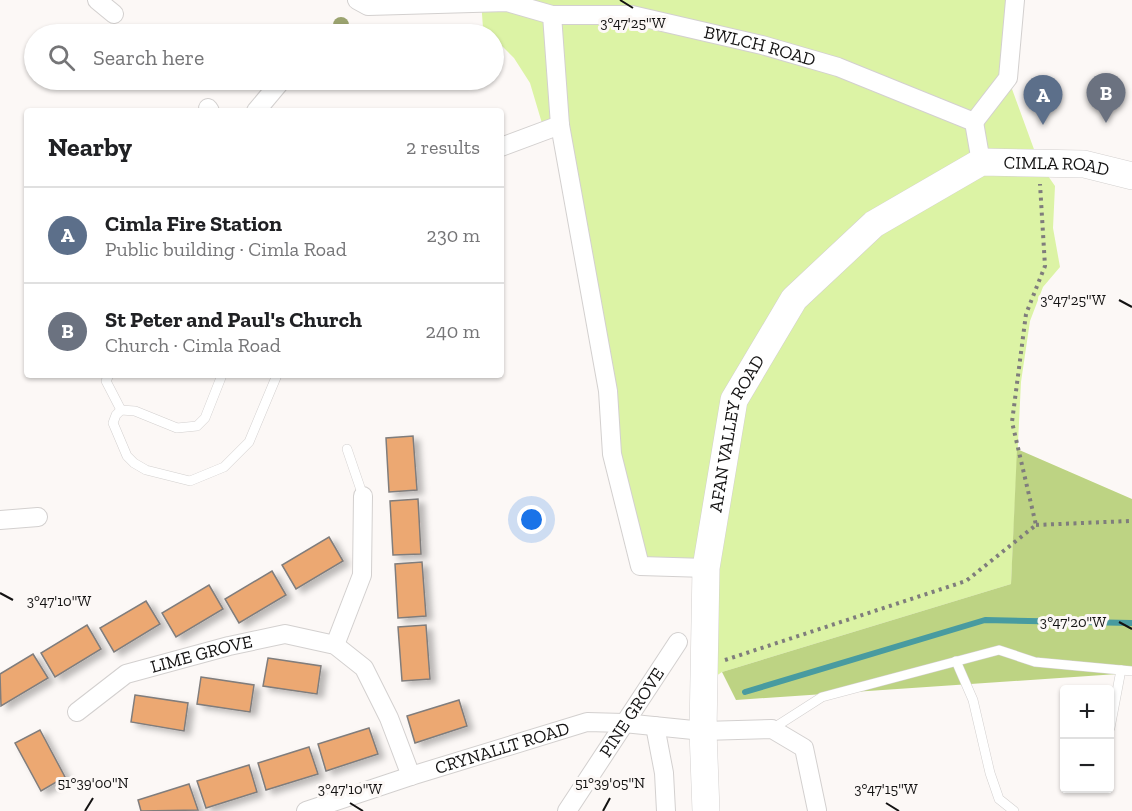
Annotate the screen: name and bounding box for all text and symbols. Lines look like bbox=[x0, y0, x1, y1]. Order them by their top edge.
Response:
text: 3°47'25"W bbox=[600, 14, 666, 32]
street label: BWLCH ROAD bbox=[702, 21, 818, 71]
search box bbox=[24, 24, 504, 90]
icon: search bbox=[45, 41, 78, 74]
text: Search here bbox=[93, 44, 204, 71]
pin: B bbox=[1086, 74, 1126, 123]
pin: A bbox=[1024, 76, 1062, 125]
text: Nearby bbox=[48, 131, 132, 163]
text: 2 results bbox=[406, 135, 480, 159]
street label: CIMLA ROAD bbox=[1003, 151, 1112, 181]
text: Cimla Fire Station bbox=[105, 210, 282, 237]
text: A bbox=[61, 223, 74, 247]
text: 230 m bbox=[427, 223, 480, 247]
text: Public building · Cimla Road bbox=[105, 237, 347, 261]
text: 3°47'25"W bbox=[1040, 291, 1106, 309]
text: St Peter and Paul's Church bbox=[105, 306, 362, 333]
text: B bbox=[61, 319, 74, 343]
text: 240 m bbox=[426, 319, 480, 343]
text: Church · Cimla Road bbox=[105, 333, 281, 357]
street label: AFAN VALLEY ROAD bbox=[704, 351, 769, 514]
your location bbox=[517, 505, 546, 534]
text: 3°47'10"W bbox=[27, 592, 91, 610]
text: 3°47'20"W bbox=[1040, 613, 1106, 631]
street label: LIME GROVE bbox=[148, 630, 254, 678]
street label: PINE GROVE bbox=[594, 664, 669, 761]
map controls bbox=[1060, 685, 1114, 793]
button: + bbox=[1060, 685, 1114, 739]
street label: CRYNALLT ROAD bbox=[432, 717, 572, 779]
button: − bbox=[1060, 739, 1114, 793]
text: 51°39'00"N bbox=[57, 774, 129, 792]
text: 51°39'05"N bbox=[575, 774, 645, 792]
text: 3°47'10"W bbox=[318, 780, 382, 798]
text: 3°47'15"W bbox=[854, 780, 918, 798]

